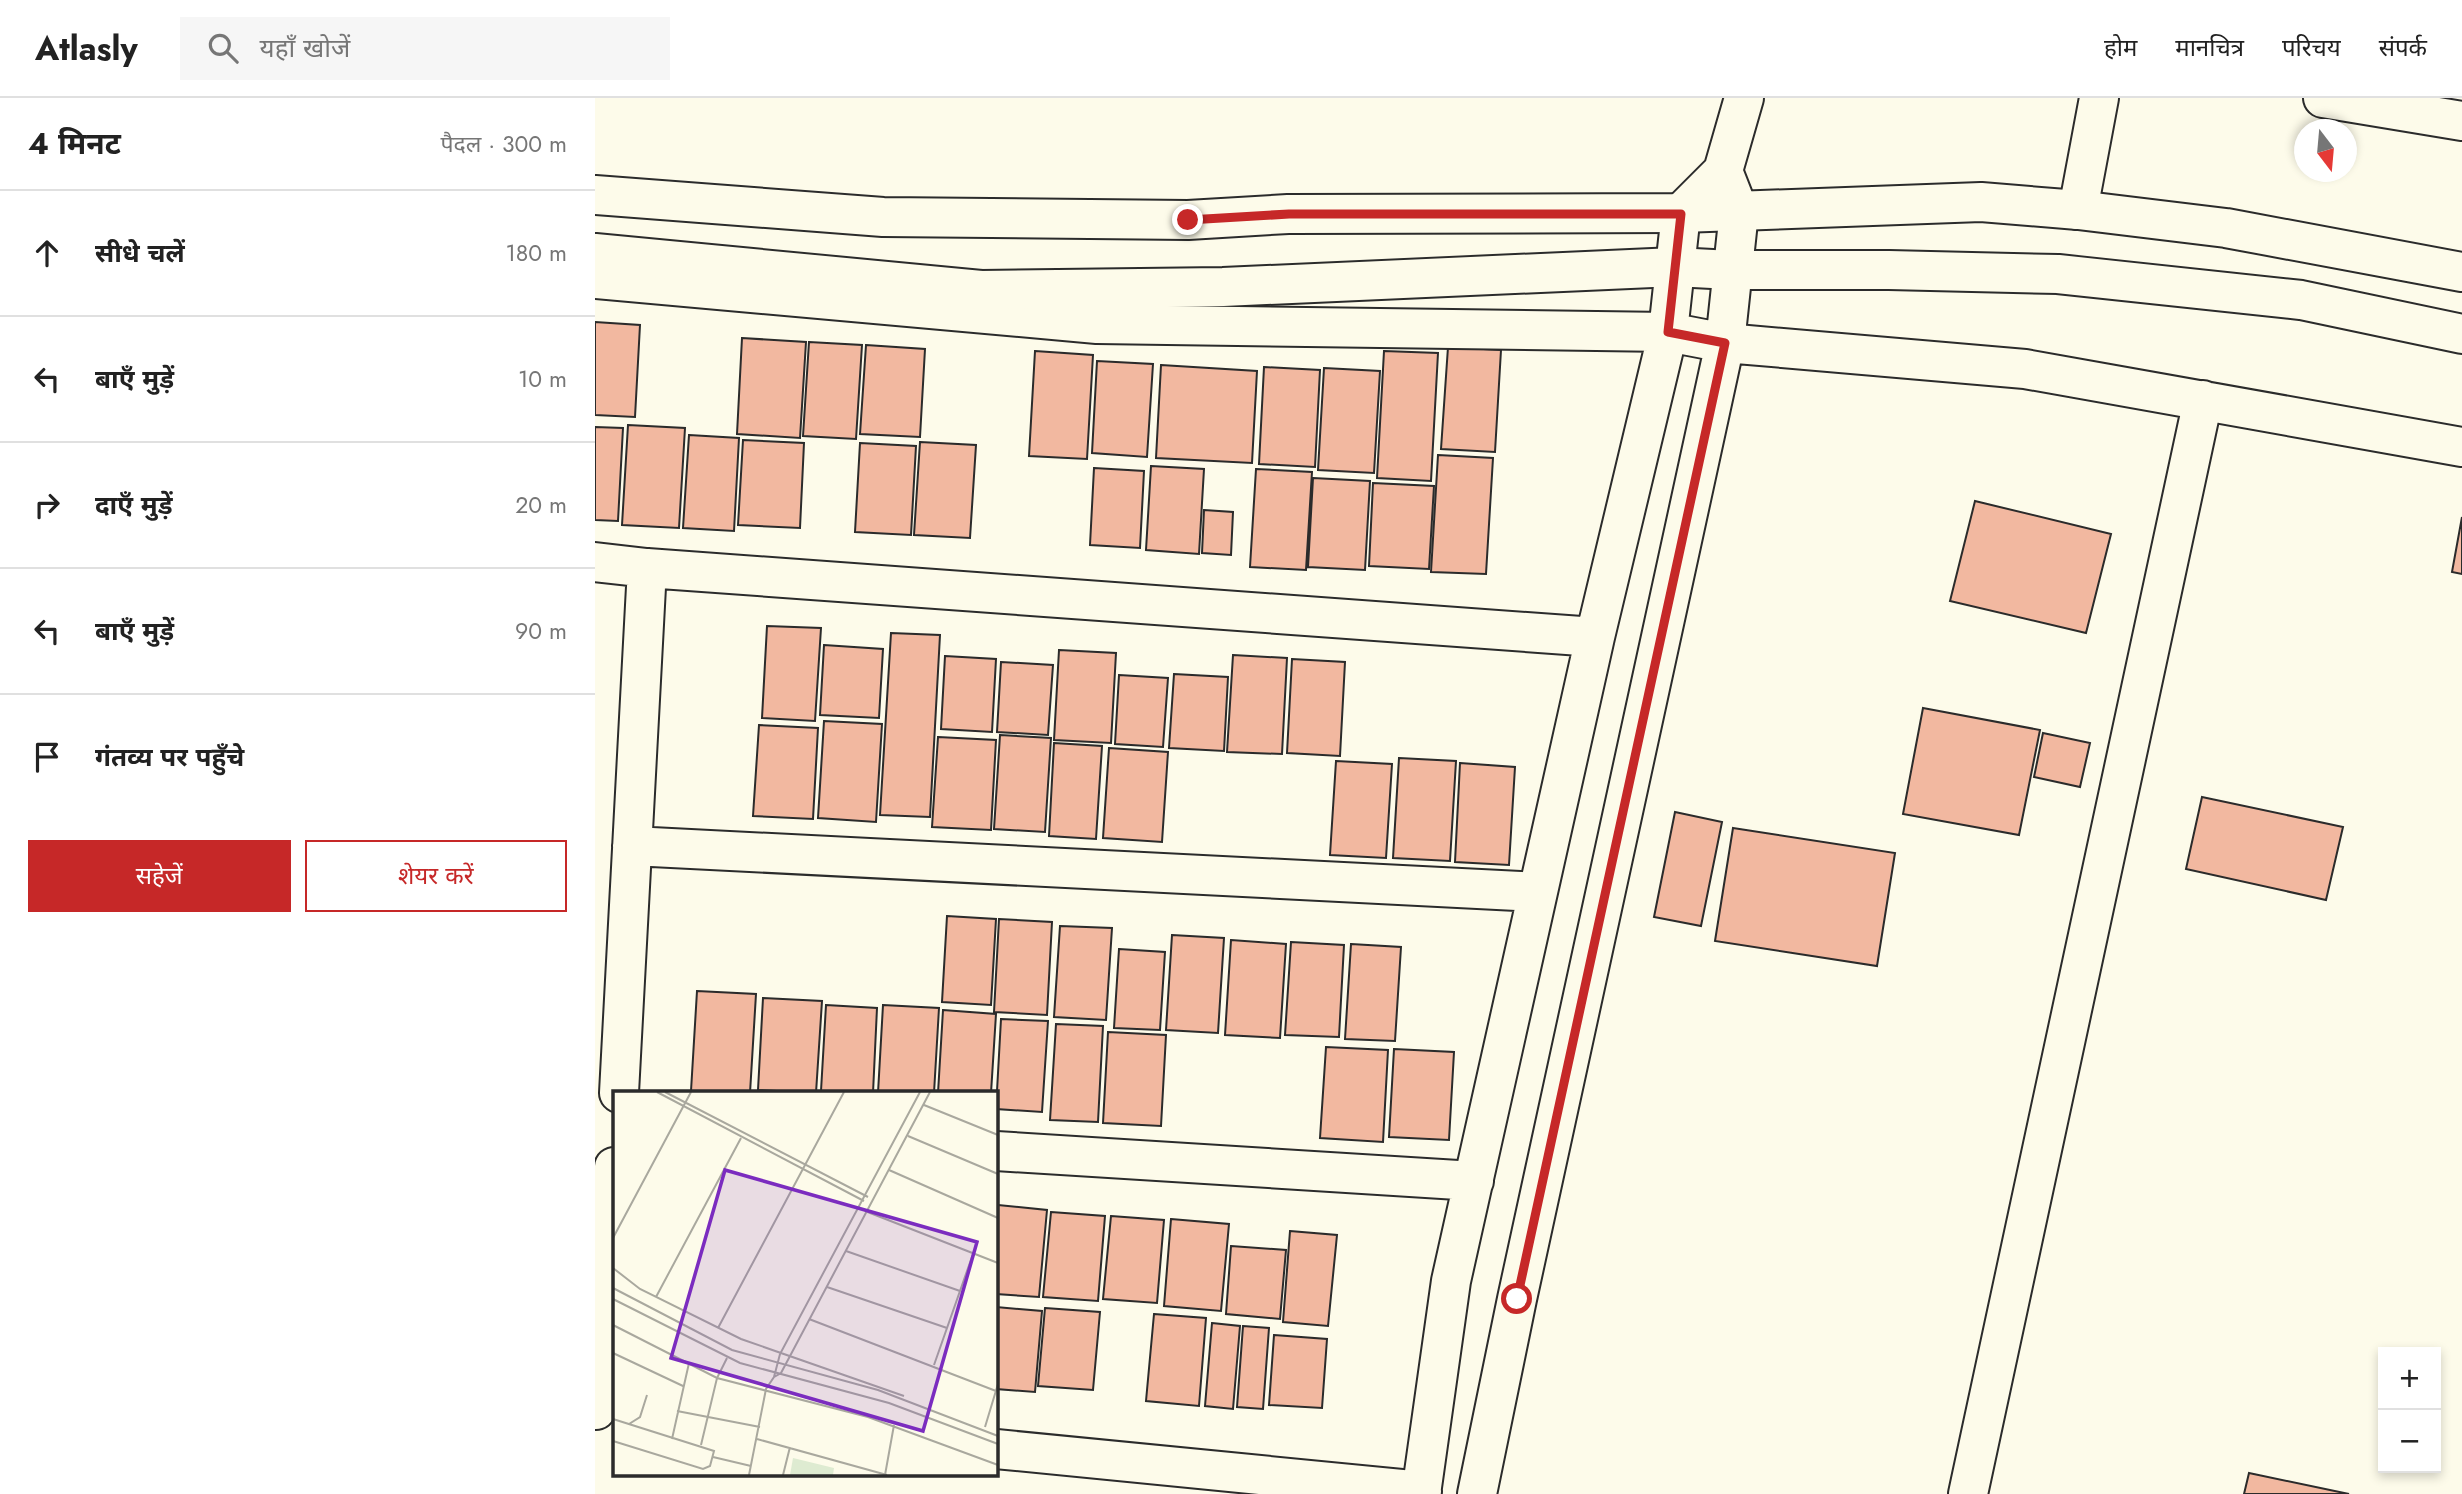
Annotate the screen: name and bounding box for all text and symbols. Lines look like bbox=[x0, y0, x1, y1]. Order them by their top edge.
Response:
search box bbox=[180, 17, 670, 80]
text: Atlasly bbox=[35, 25, 138, 72]
icon: search bbox=[204, 29, 242, 67]
text: यहाँ खोजें bbox=[260, 29, 350, 67]
text: होम bbox=[2104, 30, 2137, 65]
text: मानचित्र bbox=[2175, 30, 2244, 65]
text: परिचय bbox=[2282, 30, 2341, 65]
text: संपर्क bbox=[2379, 30, 2427, 65]
north arrow bbox=[2294, 119, 2357, 182]
text: 4 मिनट bbox=[28, 122, 121, 165]
text: पैदल · 300 m bbox=[440, 127, 567, 161]
route end bbox=[1172, 204, 1203, 235]
icon: ahead bbox=[28, 234, 66, 272]
text: सीधे चलें bbox=[95, 234, 185, 272]
text: 180 m bbox=[505, 236, 567, 270]
icon: left bbox=[28, 360, 66, 398]
text: बाएँ मुड़ें bbox=[95, 360, 174, 398]
text: 10 m bbox=[518, 362, 567, 396]
icon: right bbox=[28, 486, 66, 524]
text: दाएँ मुड़ें bbox=[95, 486, 173, 524]
text: 20 m bbox=[515, 488, 567, 522]
icon: left bbox=[28, 612, 66, 650]
text: बाएँ मुड़ें bbox=[95, 612, 174, 650]
text: 90 m bbox=[515, 614, 567, 648]
icon: arrive bbox=[28, 738, 66, 776]
text: गंतव्य पर पहुँचे bbox=[95, 738, 244, 776]
button: सहेजें bbox=[28, 840, 291, 912]
button: शेयर करें bbox=[305, 840, 567, 912]
inset map bbox=[613, 1091, 997, 1476]
route start bbox=[1501, 1283, 1532, 1314]
map controls bbox=[2378, 1347, 2441, 1473]
button: + bbox=[2378, 1347, 2441, 1410]
button: − bbox=[2378, 1410, 2441, 1473]

